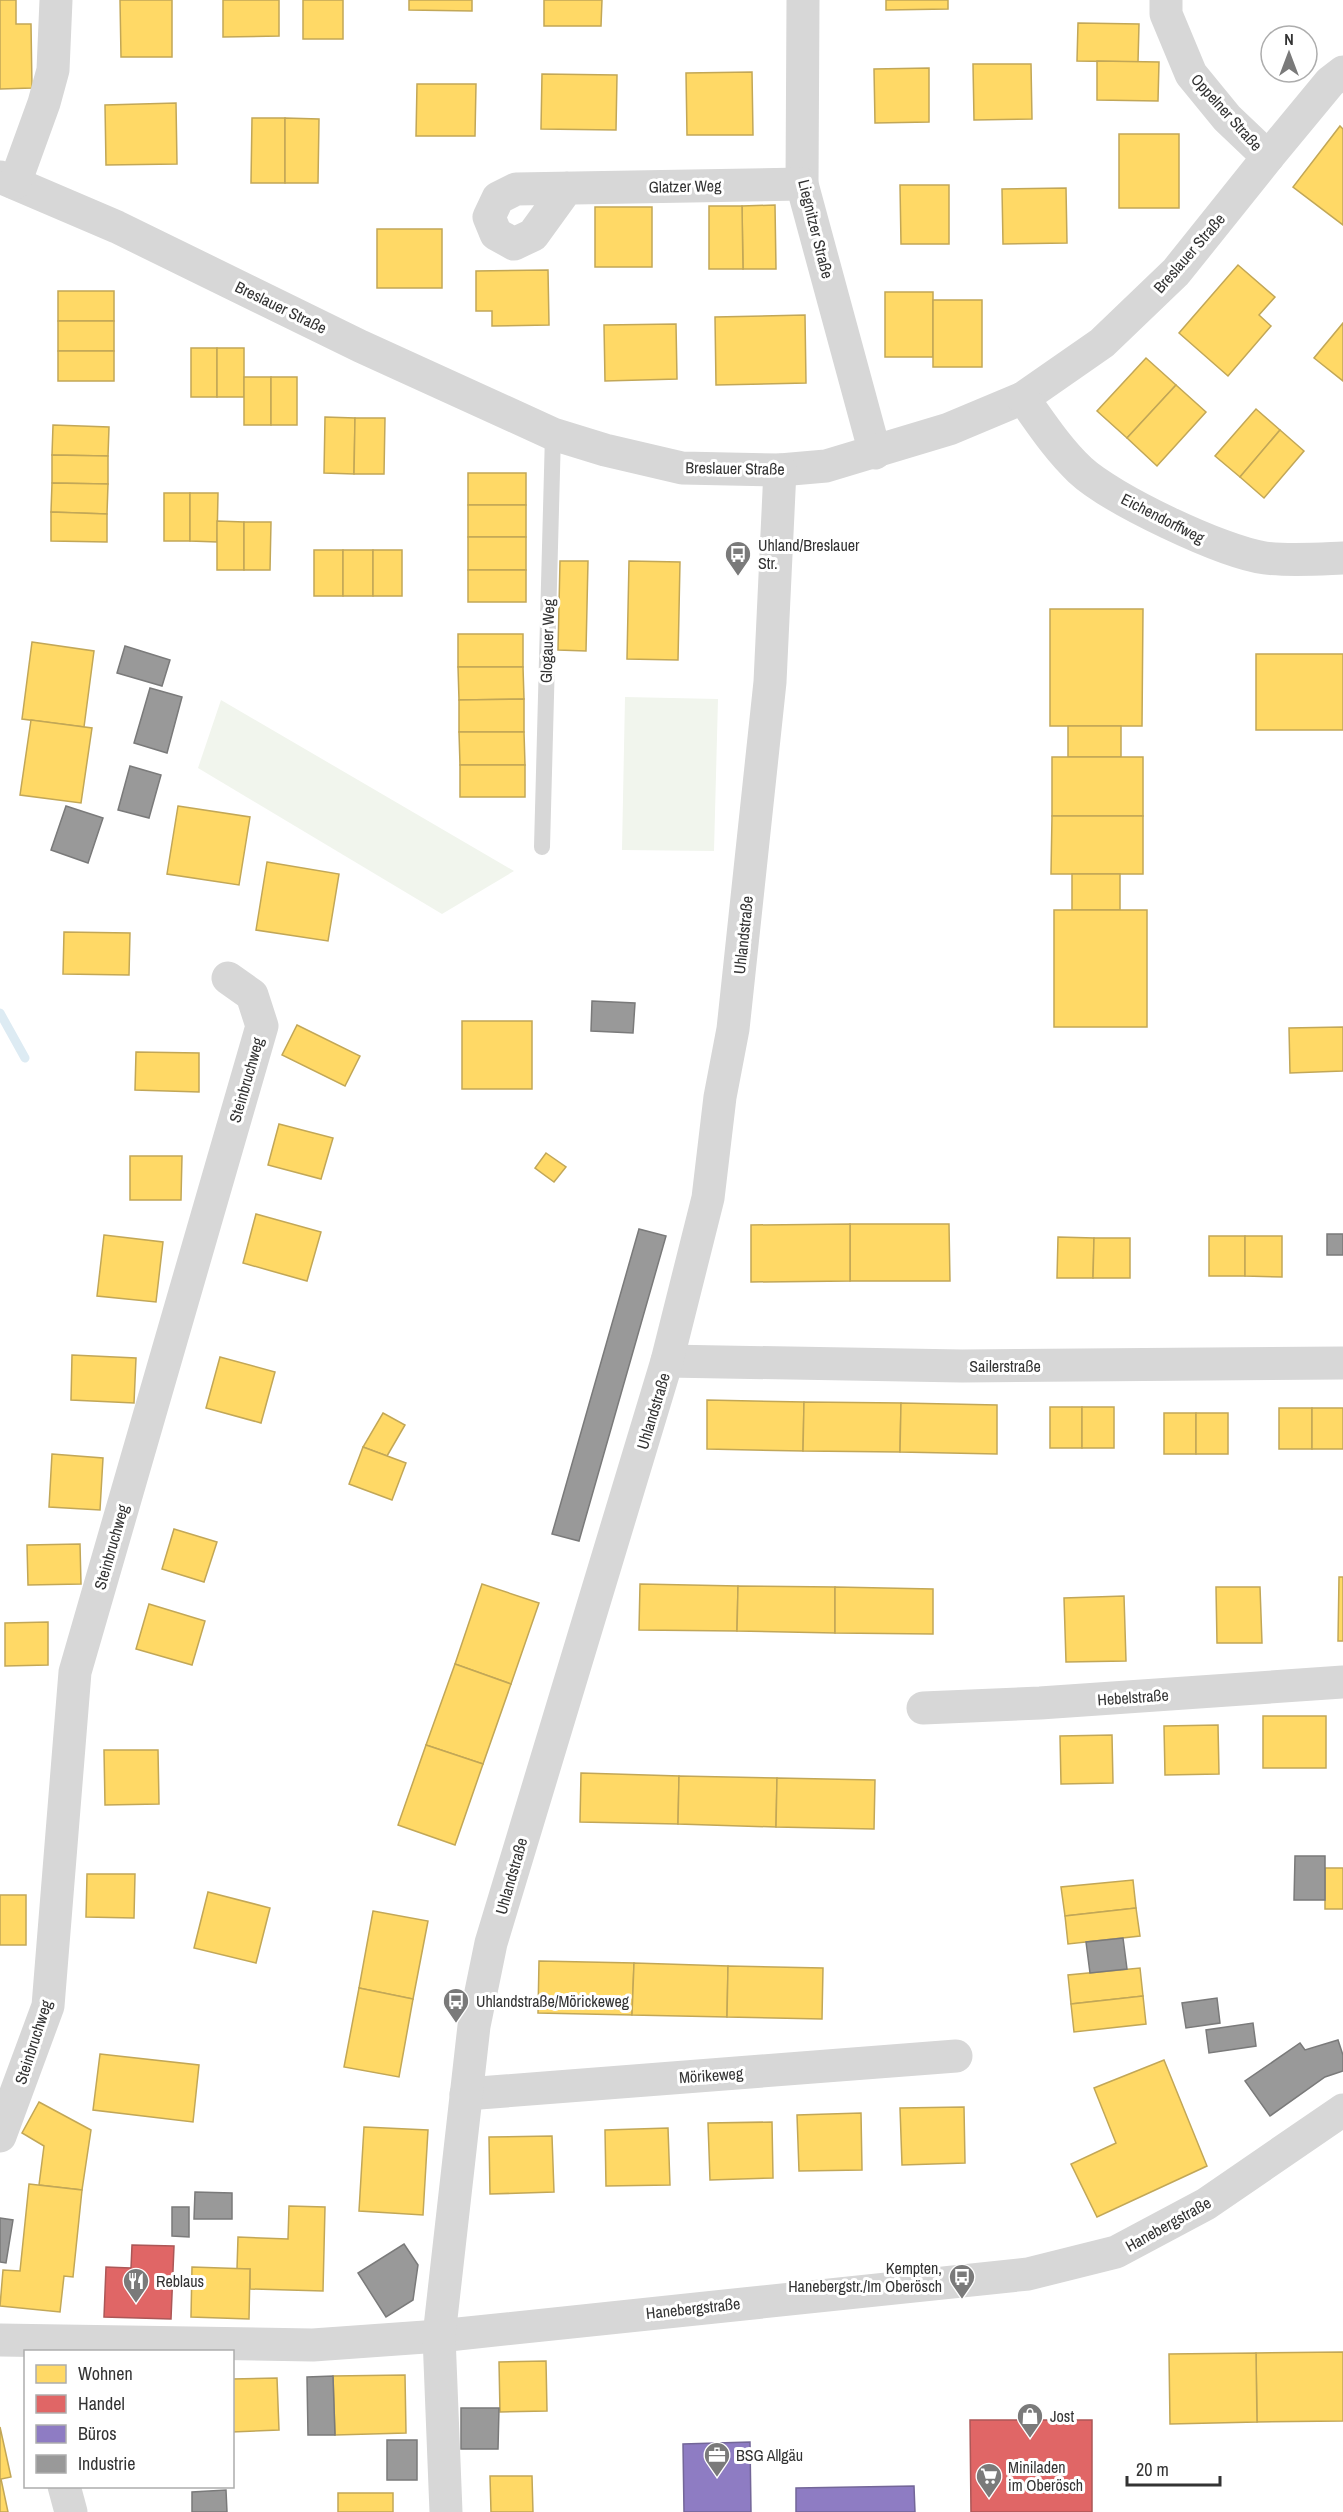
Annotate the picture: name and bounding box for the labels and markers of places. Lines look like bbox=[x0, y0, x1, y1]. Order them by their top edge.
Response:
place label: Uhland/Breslauer Str. bbox=[758, 534, 860, 574]
bus stop icon: Uhland/Breslauer Str. bbox=[723, 539, 753, 577]
bus stop icon: Uhlandstraße/Mörickeweg bbox=[441, 1986, 471, 2024]
place label: Uhlandstraße/Mörickeweg bbox=[476, 1990, 630, 2012]
place label: Kempten, Hanebergstr./Im Oberösch bbox=[788, 2257, 942, 2297]
bus stop icon: Kempten, Hanebergstr./Im Oberösch bbox=[947, 2262, 977, 2300]
restaurant icon: Reblaus bbox=[121, 2266, 151, 2304]
place label: Reblaus bbox=[156, 2270, 204, 2292]
shop icon: Jost bbox=[1015, 2401, 1045, 2439]
place label: Jost bbox=[1050, 2405, 1074, 2427]
office icon: BSG Allgäu bbox=[702, 2440, 732, 2478]
place label: BSG Allgäu bbox=[736, 2444, 803, 2466]
place label: Miniladen im Oberösch bbox=[1008, 2456, 1083, 2496]
supermarket icon: Miniladen im Oberösch bbox=[974, 2461, 1004, 2499]

